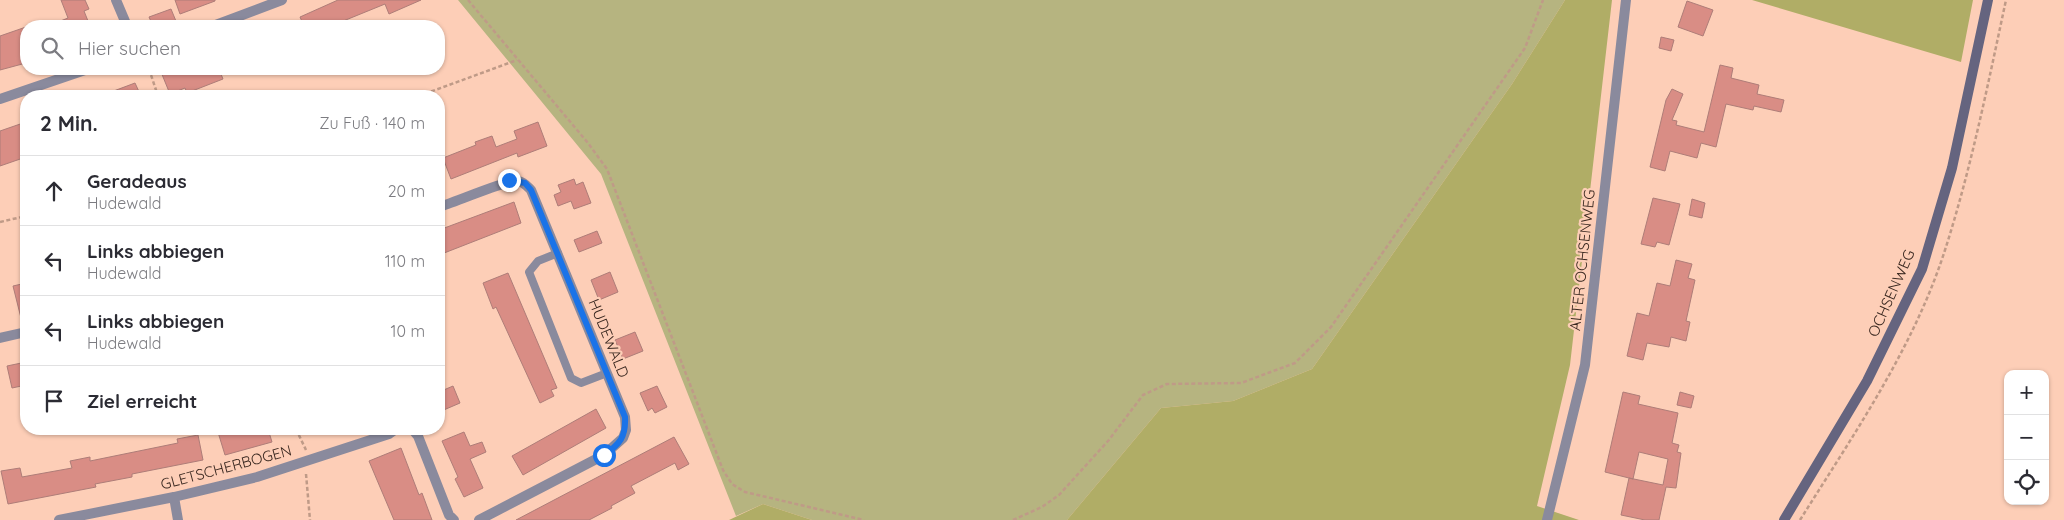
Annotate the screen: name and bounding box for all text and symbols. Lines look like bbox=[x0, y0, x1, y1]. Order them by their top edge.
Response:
search box bbox=[20, 20, 445, 75]
icon: search bbox=[38, 34, 66, 62]
text: Hier suchen bbox=[78, 36, 181, 60]
text: 2 Min. bbox=[40, 110, 98, 136]
text: Zu Fuß · 140 m bbox=[319, 113, 425, 133]
text: Geradeaus bbox=[87, 169, 187, 193]
route end bbox=[498, 169, 521, 192]
icon: ahead bbox=[40, 177, 68, 205]
text: 20 m bbox=[388, 181, 425, 201]
street label: ALTER OCHSENWEG bbox=[1565, 188, 1599, 332]
text: Hudewald bbox=[87, 193, 161, 213]
text: Links abbiegen bbox=[87, 239, 224, 263]
street label: OCHSENWEG bbox=[1863, 246, 1919, 340]
icon: left bbox=[40, 247, 68, 275]
text: 110 m bbox=[385, 251, 425, 271]
text: Hudewald bbox=[87, 263, 161, 283]
street label: HUDEWALD bbox=[585, 296, 634, 380]
text: Links abbiegen bbox=[87, 309, 224, 333]
icon: left bbox=[40, 317, 68, 345]
text: 10 m bbox=[391, 321, 425, 341]
text: Hudewald bbox=[87, 333, 161, 353]
map controls bbox=[2004, 370, 2049, 505]
button: + bbox=[2004, 370, 2049, 415]
icon: arrive bbox=[40, 387, 68, 415]
text: Ziel erreicht bbox=[87, 389, 197, 413]
button: − bbox=[2004, 415, 2049, 460]
street label: GLETSCHERBOGEN bbox=[158, 440, 294, 494]
route start bbox=[593, 444, 616, 467]
button: locate bbox=[2004, 460, 2049, 505]

